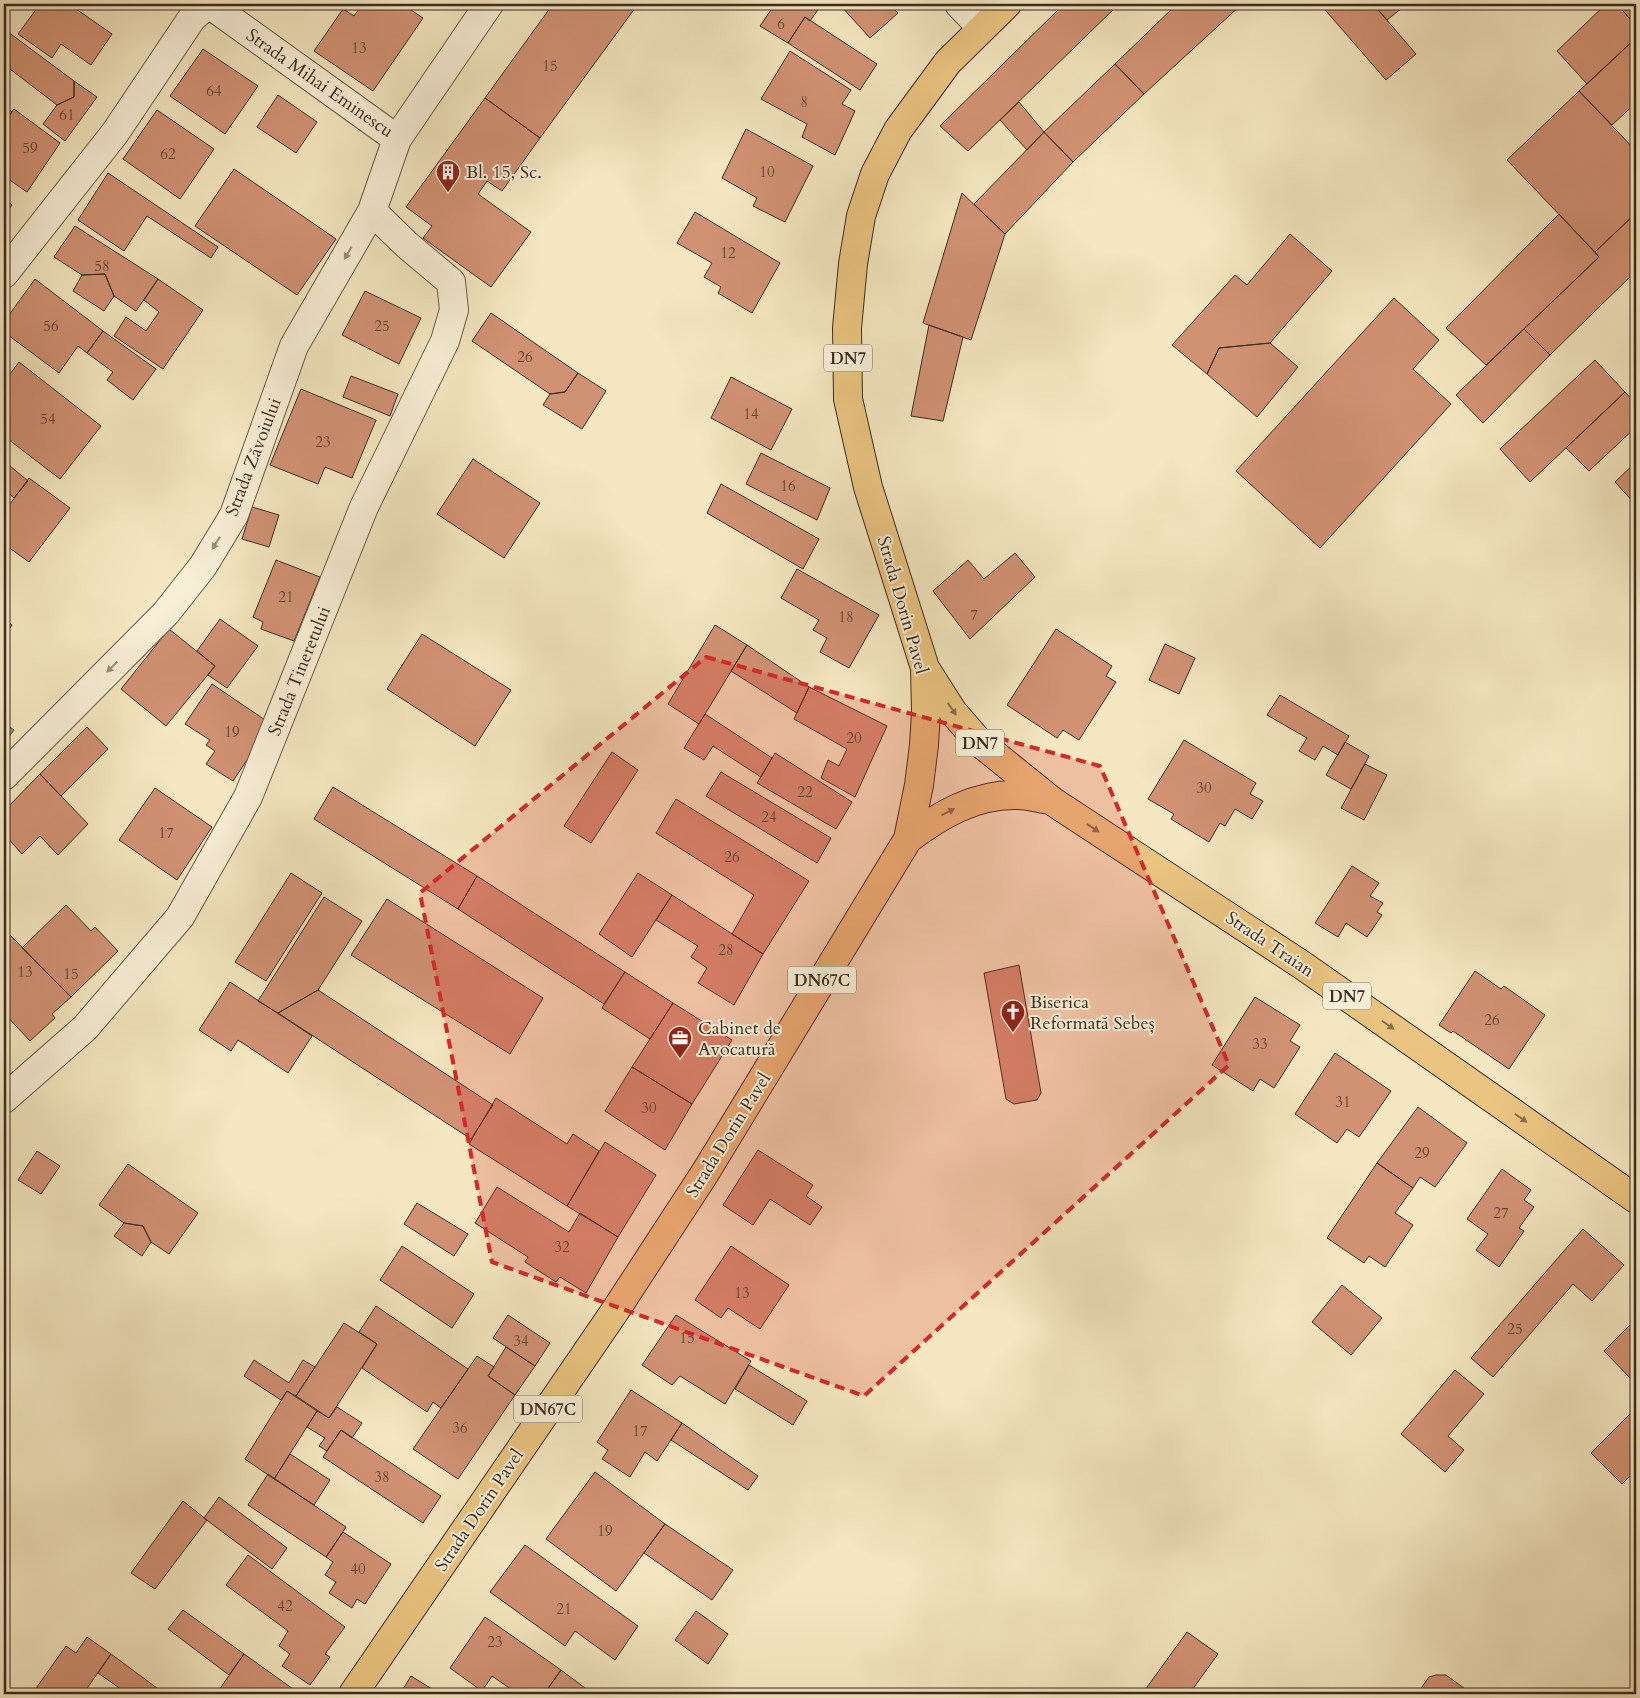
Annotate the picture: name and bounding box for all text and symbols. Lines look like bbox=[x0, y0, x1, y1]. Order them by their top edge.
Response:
house number: 6 bbox=[777, 14, 785, 34]
street label: Strada Mihai Eminescu bbox=[241, 23, 399, 144]
house number: 13 bbox=[351, 38, 367, 58]
house number: 15 bbox=[542, 56, 558, 76]
house number: 64 bbox=[206, 81, 222, 101]
house number: 8 bbox=[800, 92, 808, 112]
house number: 61 bbox=[59, 105, 75, 125]
house number: 59 bbox=[22, 138, 38, 158]
house number: 62 bbox=[160, 144, 176, 164]
building icon: Bl. 15, Sc. bbox=[435, 159, 461, 193]
place label: Bl. 15, Sc. bbox=[466, 160, 542, 185]
house number: 10 bbox=[759, 162, 775, 182]
house number: 12 bbox=[720, 243, 736, 263]
one-way arrow bbox=[343, 246, 352, 260]
house number: 58 bbox=[94, 256, 110, 276]
house number: 56 bbox=[43, 316, 59, 336]
house number: 25 bbox=[374, 316, 390, 336]
road number: DN7 bbox=[824, 344, 872, 372]
house number: 26 bbox=[517, 347, 533, 367]
street label: Strada Zăvoiului bbox=[219, 394, 288, 520]
house number: 14 bbox=[743, 404, 759, 424]
house number: 54 bbox=[40, 409, 56, 429]
house number: 23 bbox=[315, 432, 331, 452]
house number: 16 bbox=[780, 476, 796, 496]
street label: Strada Dorin Pavel bbox=[871, 533, 934, 678]
one-way arrow bbox=[212, 537, 221, 550]
house number: 21 bbox=[278, 587, 294, 607]
street label: Strada Tineretului bbox=[262, 603, 337, 740]
house number: 7 bbox=[970, 605, 978, 625]
house number: 18 bbox=[838, 607, 854, 627]
one-way arrow bbox=[106, 661, 118, 673]
one-way arrow bbox=[946, 702, 957, 715]
house number: 19 bbox=[224, 722, 240, 742]
house number: 20 bbox=[846, 728, 862, 748]
road number: DN7 bbox=[956, 730, 1004, 756]
house number: 30 bbox=[1196, 778, 1212, 798]
house number: 22 bbox=[797, 782, 813, 802]
house number: 24 bbox=[761, 807, 777, 827]
one-way arrow bbox=[941, 808, 955, 816]
house number: 17 bbox=[158, 823, 174, 843]
one-way arrow bbox=[1086, 823, 1100, 832]
house number: 26 bbox=[724, 847, 740, 867]
street label: Strada Traian bbox=[1221, 906, 1320, 984]
house number: 28 bbox=[718, 940, 734, 960]
house number: 13 bbox=[17, 962, 33, 982]
house number: 15 bbox=[63, 964, 79, 984]
road number: DN67C bbox=[788, 966, 856, 994]
road number: DN7 bbox=[1323, 982, 1371, 1009]
place label: Biserica Reformată Sebeș bbox=[1030, 990, 1155, 1036]
church icon: Biserica Reformată Sebeș bbox=[1000, 999, 1026, 1033]
house number: 26 bbox=[1484, 1010, 1500, 1030]
place label: Cabinet de Avocatură bbox=[698, 1016, 781, 1062]
one-way arrow bbox=[1381, 1020, 1395, 1030]
office icon: Cabinet de Avocatură bbox=[667, 1025, 693, 1059]
house number: 33 bbox=[1252, 1034, 1268, 1054]
street label: Strada Dorin Pavel bbox=[680, 1068, 777, 1202]
house number: 31 bbox=[1335, 1092, 1351, 1112]
house number: 30 bbox=[641, 1098, 657, 1118]
one-way arrow bbox=[1514, 1113, 1528, 1123]
house number: 29 bbox=[1414, 1143, 1430, 1163]
house number: 27 bbox=[1493, 1203, 1509, 1223]
house number: 32 bbox=[554, 1237, 570, 1257]
house number: 13 bbox=[734, 1283, 750, 1303]
house number: 25 bbox=[1507, 1319, 1523, 1339]
house number: 15 bbox=[679, 1328, 695, 1348]
house number: 34 bbox=[513, 1331, 529, 1351]
road number: DN67C bbox=[514, 1396, 582, 1422]
house number: 36 bbox=[452, 1418, 468, 1438]
house number: 17 bbox=[632, 1421, 648, 1441]
street label: Strada Dorin Pavel bbox=[429, 1444, 530, 1576]
house number: 38 bbox=[374, 1467, 390, 1487]
house number: 19 bbox=[597, 1521, 613, 1541]
house number: 40 bbox=[350, 1559, 366, 1579]
house number: 42 bbox=[277, 1596, 293, 1616]
house number: 21 bbox=[556, 1599, 572, 1619]
house number: 23 bbox=[487, 1632, 503, 1652]

